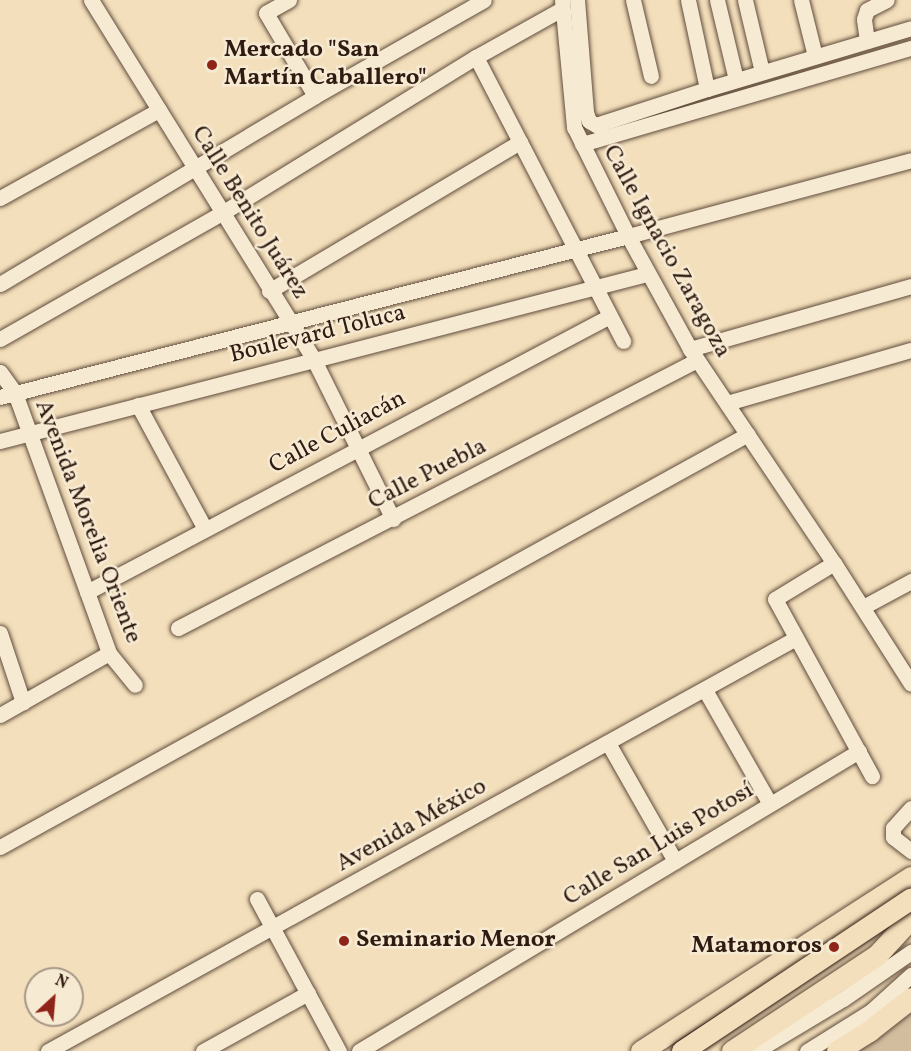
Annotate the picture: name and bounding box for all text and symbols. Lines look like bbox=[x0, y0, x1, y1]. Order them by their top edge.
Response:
place label: Mercado "San Martín Caballero" bbox=[224, 37, 427, 93]
marker: Mercado "San Martín Caballero" bbox=[205, 58, 219, 72]
street label: Calle Benito Juárez bbox=[184, 121, 314, 305]
street label: Calle Ignacio Zaragoza bbox=[596, 141, 736, 363]
street label: Boulevard Toluca bbox=[227, 299, 409, 371]
street label: Calle Culiacán bbox=[265, 385, 411, 481]
street label: Avenida Morelia Oriente bbox=[27, 396, 147, 648]
street label: Calle Puebla bbox=[364, 433, 492, 517]
street label: Avenida México bbox=[332, 773, 492, 879]
street label: Calle San Luis Potosí bbox=[559, 777, 759, 913]
place label: Seminario Menor bbox=[356, 927, 556, 955]
place label: Matamoros bbox=[691, 933, 822, 961]
marker: Seminario Menor bbox=[337, 934, 351, 948]
marker: Matamoros bbox=[827, 940, 841, 954]
north arrow bbox=[24, 967, 84, 1027]
text: N bbox=[51, 970, 71, 995]

